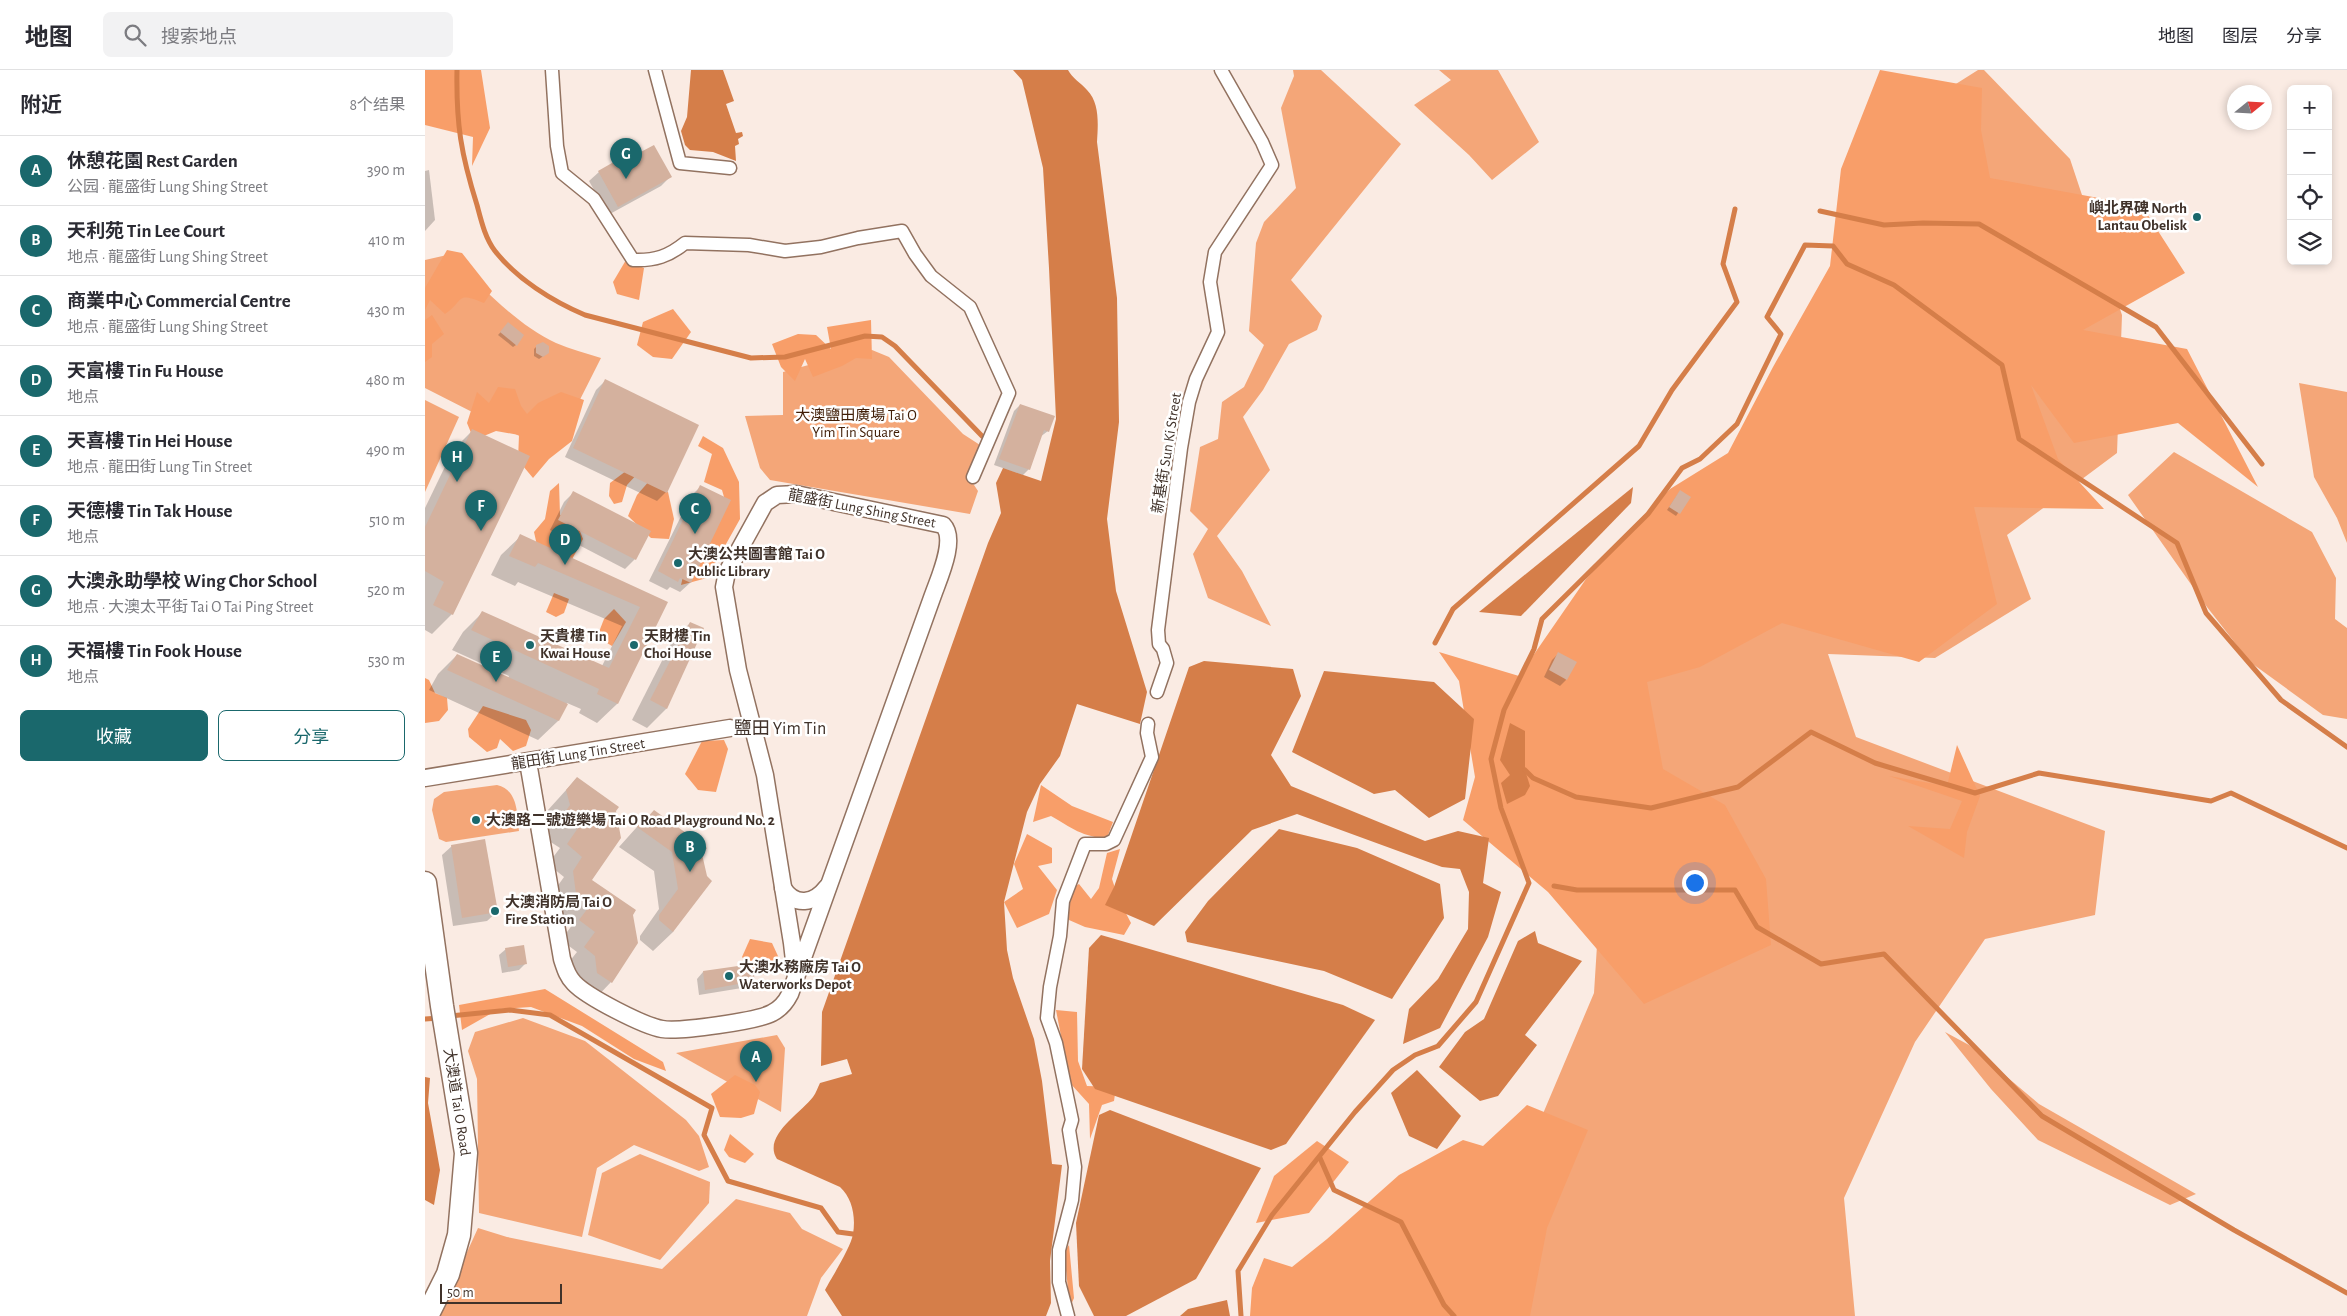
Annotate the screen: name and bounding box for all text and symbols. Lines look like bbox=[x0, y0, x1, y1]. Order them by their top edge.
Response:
search box bbox=[103, 12, 453, 57]
icon: search bbox=[121, 21, 149, 49]
text: 地图 bbox=[25, 26, 73, 50]
text: 搜索地点 bbox=[161, 28, 237, 47]
text: 地图 bbox=[2158, 28, 2194, 46]
text: 图层 bbox=[2222, 28, 2258, 46]
text: 分享 bbox=[2286, 28, 2322, 46]
north arrow bbox=[2227, 85, 2272, 130]
map controls bbox=[2287, 85, 2332, 265]
button: + bbox=[2287, 85, 2332, 130]
text: 附近 bbox=[20, 95, 62, 116]
text: 8个结果 bbox=[349, 97, 405, 113]
button: − bbox=[2287, 130, 2332, 175]
pin: G bbox=[610, 138, 642, 179]
text: 休憩花園 Rest Garden bbox=[67, 152, 238, 171]
text: A bbox=[31, 162, 41, 178]
text: 390 m bbox=[367, 162, 405, 178]
button: locate bbox=[2287, 175, 2332, 220]
text: 公园 · 龍盛街 Lung Shing Street bbox=[67, 179, 268, 195]
place label: 嶼北界碑 North Lantau Obelisk bbox=[2089, 199, 2188, 233]
marker: 嶼北界碑 North Lantau Obelisk bbox=[2191, 211, 2203, 223]
button: layers bbox=[2287, 220, 2332, 265]
text: 天利苑 Tin Lee Court bbox=[67, 222, 225, 241]
text: B bbox=[31, 232, 41, 248]
text: 410 m bbox=[368, 232, 405, 248]
text: 地点 · 龍盛街 Lung Shing Street bbox=[67, 249, 268, 265]
text: 商業中心 Commercial Centre bbox=[67, 292, 291, 311]
text: C bbox=[32, 302, 40, 318]
text: 430 m bbox=[367, 302, 405, 318]
text: 地点 · 龍盛街 Lung Shing Street bbox=[67, 319, 268, 335]
text: 天富樓 Tin Fu House bbox=[67, 362, 224, 381]
text: D bbox=[31, 372, 41, 388]
text: 480 m bbox=[366, 372, 405, 388]
text: 地点 bbox=[67, 389, 99, 405]
street label: 新基街 Sun Ki Street bbox=[1149, 391, 1184, 514]
park label: 大澳鹽田廣場 Tai O Yim Tin Square bbox=[795, 407, 917, 440]
text: 天喜樓 Tin Hei House bbox=[67, 432, 232, 451]
pin: H bbox=[441, 441, 473, 482]
text: E bbox=[32, 442, 40, 458]
text: 490 m bbox=[366, 442, 405, 458]
text: 地点 · 龍田街 Lung Tin Street bbox=[67, 459, 252, 475]
street label: 龍盛街 Lung Shing Street bbox=[787, 485, 938, 531]
pin: F bbox=[465, 490, 497, 531]
pin: C bbox=[679, 493, 711, 534]
text: 天德樓 Tin Tak House bbox=[67, 502, 233, 521]
text: F bbox=[32, 512, 40, 528]
text: 510 m bbox=[369, 512, 405, 528]
pin: D bbox=[549, 524, 581, 565]
text: 地点 bbox=[67, 529, 99, 545]
place label: 大澳公共圖書館 Tai O Public Library bbox=[688, 546, 825, 579]
marker: 大澳公共圖書館 Tai O Public Library bbox=[672, 557, 684, 569]
text: 大澳永助學校 Wing Chor School bbox=[67, 572, 317, 591]
text: G bbox=[31, 582, 41, 598]
text: 520 m bbox=[367, 582, 405, 598]
text: 地点 · 大澳太平街 Tai O Tai Ping Street bbox=[67, 599, 313, 615]
place label: 天貴樓 Tin Kwai House bbox=[540, 628, 610, 661]
place label: 天財樓 Tin Choi House bbox=[644, 628, 712, 661]
marker: 天貴樓 Tin Kwai House bbox=[524, 639, 536, 651]
marker: 天財樓 Tin Choi House bbox=[628, 639, 640, 651]
pin: E bbox=[480, 641, 512, 682]
text: 天福樓 Tin Fook House bbox=[67, 642, 242, 661]
text: H bbox=[30, 652, 42, 668]
text: 530 m bbox=[368, 652, 405, 668]
text: 地点 bbox=[67, 669, 99, 685]
button: 收藏 bbox=[20, 710, 208, 761]
button: 分享 bbox=[218, 710, 405, 761]
district label: 鹽田 Yim Tin bbox=[734, 718, 826, 738]
street label: 龍田街 Lung Tin Street bbox=[510, 734, 646, 772]
place label: 大澳路二號遊樂場 Tai O Road Playground No. 2 bbox=[486, 812, 775, 828]
marker: 大澳路二號遊樂場 Tai O Road Playground No. 2 bbox=[470, 814, 482, 826]
pin: B bbox=[674, 831, 706, 872]
your location bbox=[1682, 870, 1708, 896]
place label: 大澳消防局 Tai O Fire Station bbox=[505, 894, 612, 927]
marker: 大澳消防局 Tai O Fire Station bbox=[489, 905, 501, 917]
place label: 大澳水務廠房 Tai O Waterworks Depot bbox=[739, 958, 861, 992]
marker: 大澳水務廠房 Tai O Waterworks Depot bbox=[723, 970, 735, 982]
pin: A bbox=[740, 1041, 772, 1082]
street label: 大澳道 Tai O Road bbox=[441, 1047, 474, 1157]
scale bar bbox=[440, 1281, 563, 1304]
text: 50 m bbox=[447, 1286, 474, 1300]

